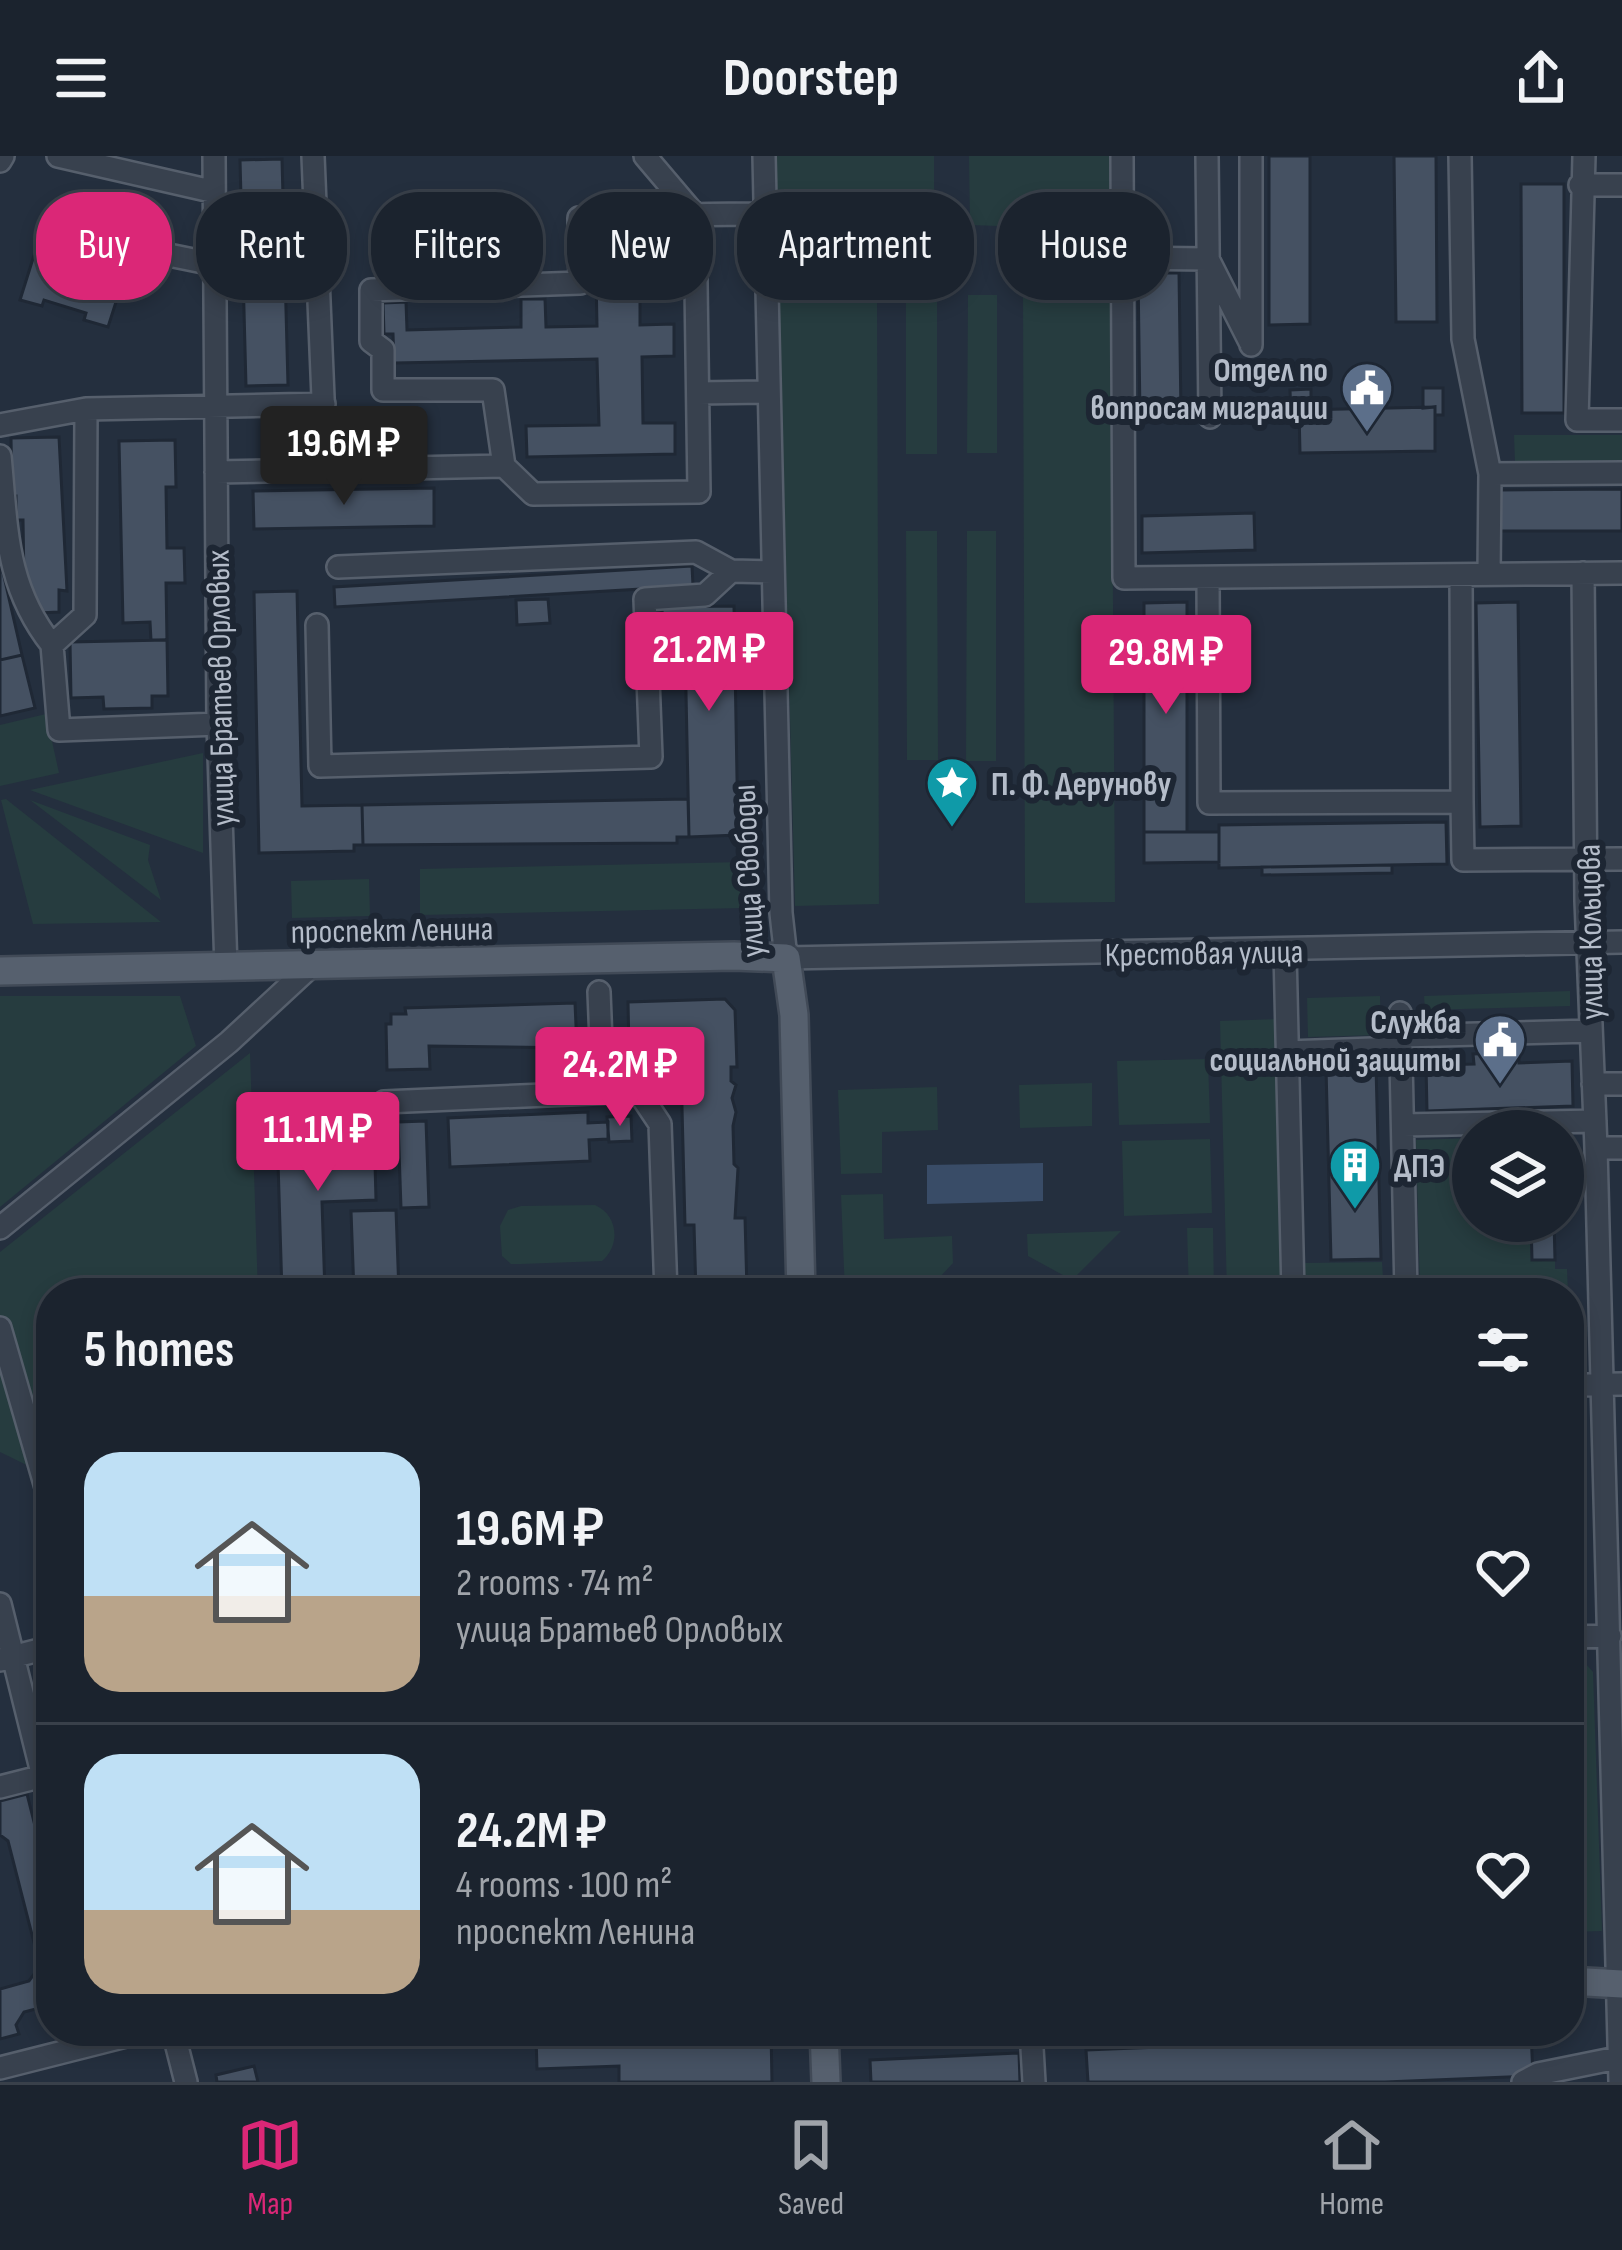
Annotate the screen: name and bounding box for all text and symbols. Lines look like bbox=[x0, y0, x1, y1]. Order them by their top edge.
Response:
icon: menu bbox=[48, 45, 114, 111]
icon: share bbox=[1508, 45, 1574, 111]
text: Doorstep bbox=[723, 46, 899, 111]
chip: Buy bbox=[36, 192, 172, 300]
chip: Rent bbox=[196, 192, 347, 300]
chip: Filters bbox=[371, 192, 543, 300]
chip: New bbox=[567, 192, 713, 300]
chip: Apartment bbox=[737, 192, 974, 300]
chip: House bbox=[998, 192, 1170, 300]
place label: Отдел по вопросам миграции bbox=[1091, 351, 1328, 429]
public building icon: Отдел по вопросам миграции bbox=[1339, 360, 1395, 434]
pin: 19.6M ₽ bbox=[233, 406, 455, 508]
text: 19.6M ₽ bbox=[287, 421, 401, 468]
street label: улица Братьев Орловых bbox=[199, 549, 243, 827]
pin: 21.2M ₽ bbox=[598, 612, 820, 714]
pin: 29.8M ₽ bbox=[1055, 615, 1277, 717]
text: 21.2M ₽ bbox=[652, 627, 766, 674]
text: 29.8M ₽ bbox=[1108, 630, 1224, 677]
place icon: П. Ф. Дерунову bbox=[924, 755, 980, 829]
place label: П. Ф. Дерунову bbox=[991, 765, 1172, 805]
street label: улица Свободы bbox=[724, 783, 773, 958]
street label: улица Кольцова bbox=[1569, 844, 1613, 1020]
street label: проспект Ленина bbox=[290, 909, 494, 953]
street label: Крестовая улица bbox=[1104, 932, 1304, 976]
place label: Служба социальной защиты bbox=[1210, 1003, 1461, 1081]
public building icon: Служба социальной защиты bbox=[1472, 1012, 1528, 1086]
pin: 24.2M ₽ bbox=[509, 1027, 731, 1129]
text: 24.2M ₽ bbox=[562, 1042, 678, 1089]
pin: 11.1M ₽ bbox=[207, 1092, 429, 1194]
text: 11.1M ₽ bbox=[263, 1107, 373, 1154]
map controls bbox=[1452, 1110, 1584, 1242]
button: layers bbox=[1452, 1110, 1584, 1242]
building icon: ДПЭ bbox=[1327, 1137, 1383, 1211]
place label: ДПЭ bbox=[1394, 1147, 1445, 1187]
icon: filters bbox=[1470, 1317, 1536, 1383]
text: 5 homes bbox=[84, 1320, 234, 1381]
text: 19.6M ₽ bbox=[456, 1499, 604, 1560]
icon: home bbox=[180, 1500, 324, 1644]
icon: heart bbox=[1470, 1539, 1536, 1605]
text: 2 rooms · 74 m² bbox=[456, 1560, 654, 1607]
text: улица Братьев Орловых bbox=[456, 1607, 783, 1654]
text: 24.2M ₽ bbox=[456, 1801, 607, 1862]
icon: home bbox=[180, 1802, 324, 1946]
icon: heart bbox=[1470, 1841, 1536, 1907]
text: 4 rooms · 100 m² bbox=[456, 1862, 672, 1909]
text: проспект Ленина bbox=[456, 1909, 695, 1956]
tab: Map bbox=[237, 2112, 303, 2224]
tab: Saved bbox=[778, 2112, 844, 2224]
tab: Home bbox=[1319, 2112, 1385, 2224]

